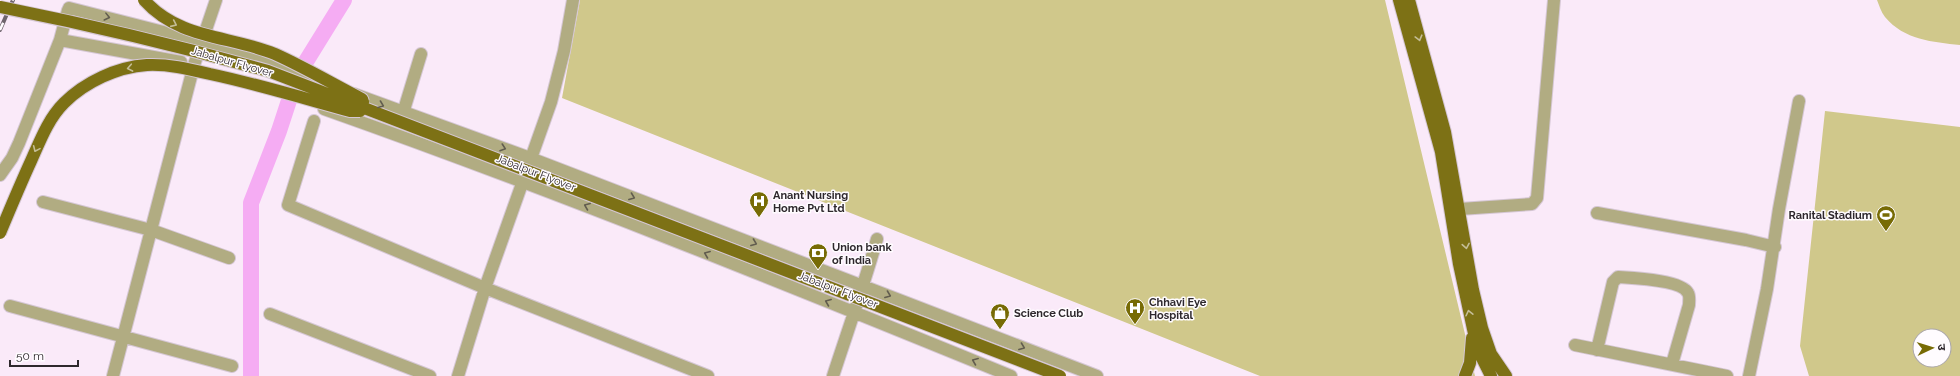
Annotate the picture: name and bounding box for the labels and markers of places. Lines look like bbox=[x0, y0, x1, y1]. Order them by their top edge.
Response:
place label: Anant Nursing Home Pvt Ltd bbox=[773, 189, 848, 215]
hospital icon: Anant Nursing Home Pvt Ltd bbox=[748, 190, 770, 218]
sports icon: Ranital Stadium bbox=[1875, 204, 1897, 232]
place label: Ranital Stadium bbox=[1789, 209, 1872, 222]
place label: Union bank of India bbox=[832, 241, 892, 267]
bank icon: Union bank of India bbox=[807, 242, 829, 270]
place label: Chhavi Eye Hospital bbox=[1149, 296, 1207, 322]
hospital icon: Chhavi Eye Hospital bbox=[1124, 297, 1146, 325]
shop icon: Science Club bbox=[989, 302, 1011, 330]
place label: Science Club bbox=[1014, 307, 1083, 320]

